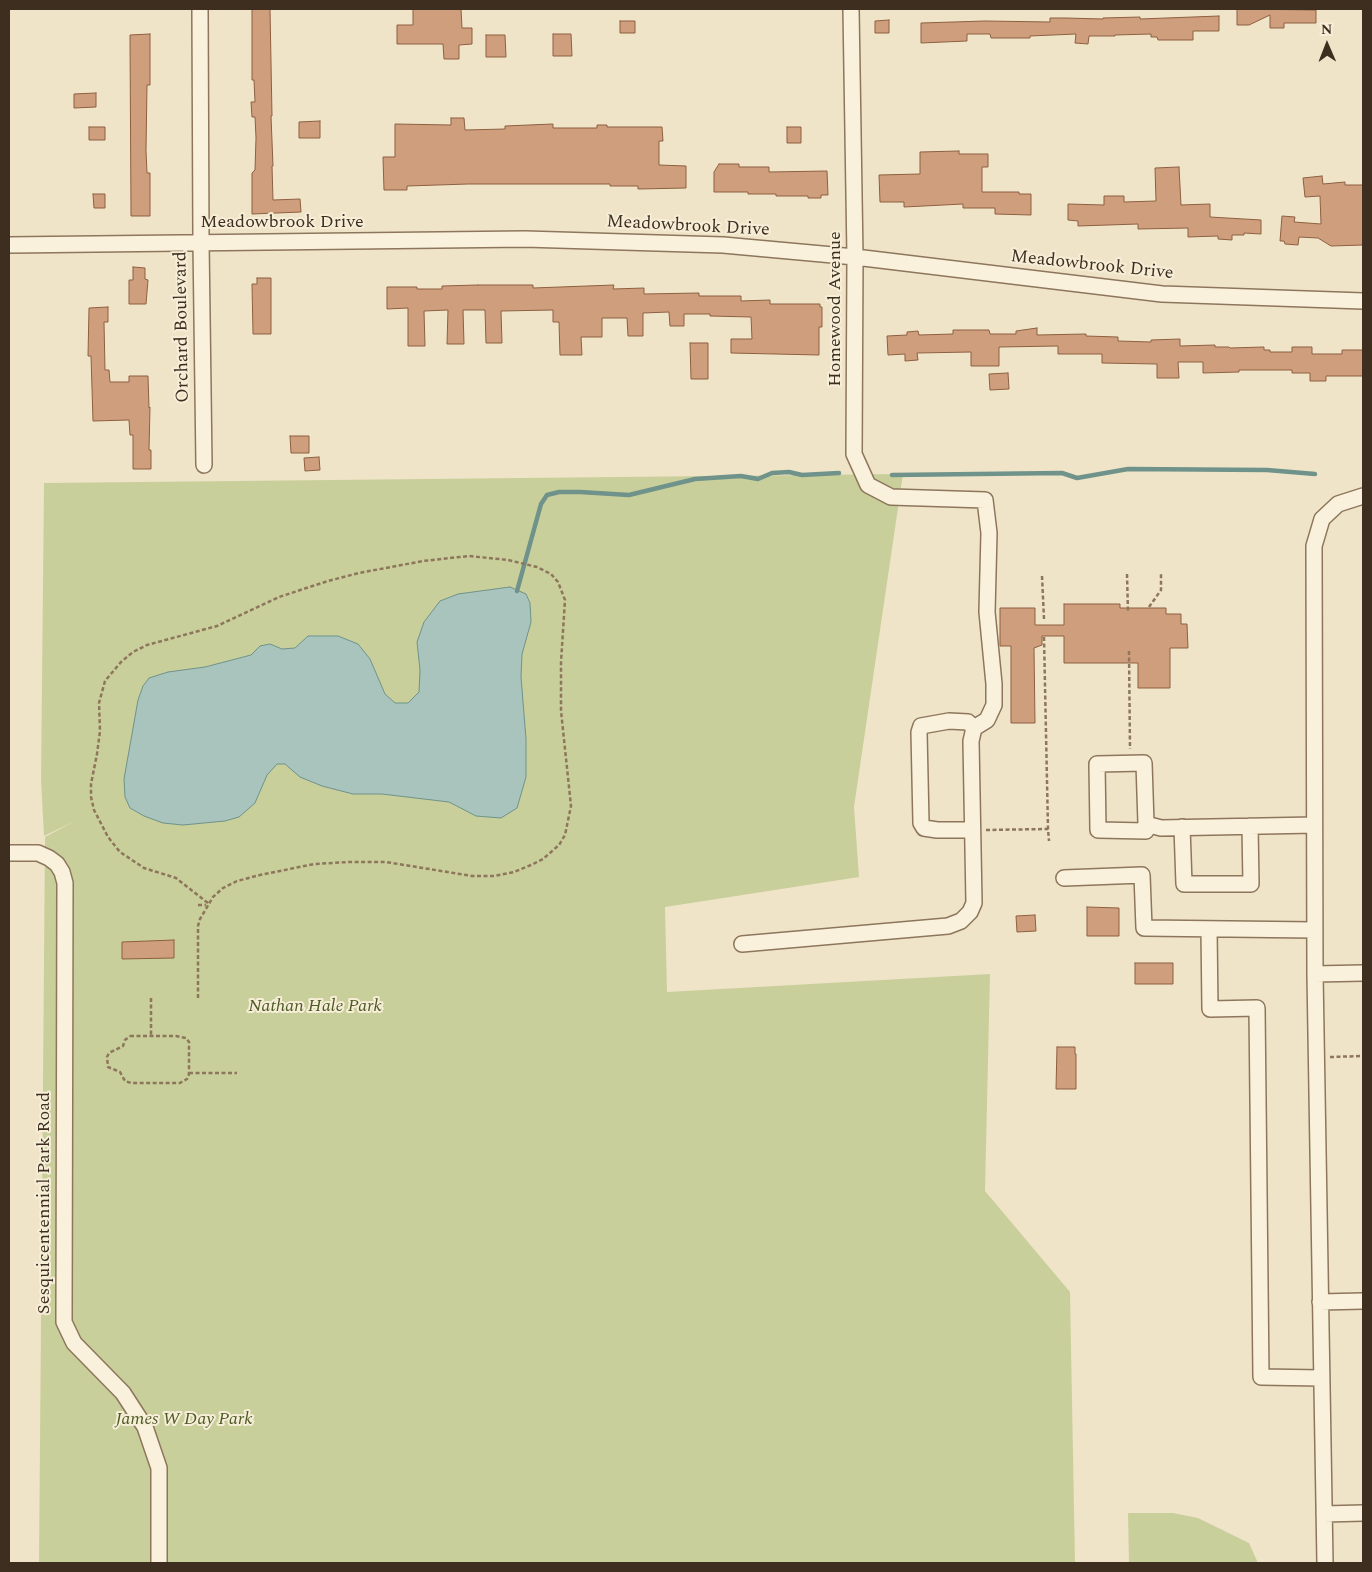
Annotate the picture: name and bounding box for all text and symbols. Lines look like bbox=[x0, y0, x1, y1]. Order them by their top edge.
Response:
text: N bbox=[1321, 19, 1333, 40]
north arrow bbox=[1302, 20, 1352, 70]
street label: Meadowbrook Drive bbox=[200, 212, 364, 234]
street label: Meadowbrook Drive bbox=[606, 212, 770, 242]
street label: Homewood Avenue bbox=[825, 231, 847, 387]
street label: Meadowbrook Drive bbox=[1010, 247, 1174, 285]
street label: Orchard Boulevard bbox=[171, 251, 195, 403]
park label: Nathan Hale Park bbox=[248, 996, 382, 1018]
street label: Sesquicentennial Park Road bbox=[34, 1092, 56, 1314]
park label: James W Day Park bbox=[115, 1409, 253, 1431]

